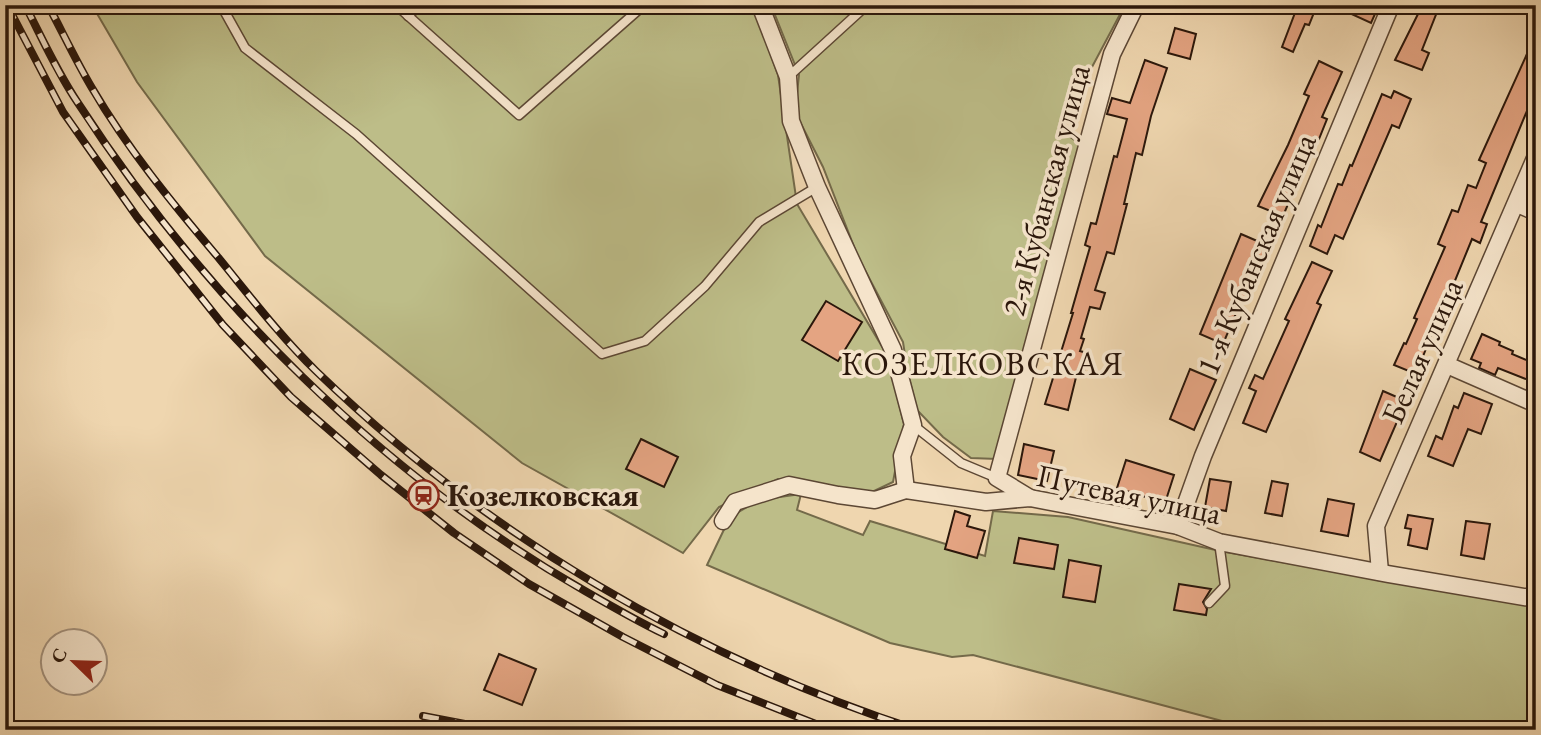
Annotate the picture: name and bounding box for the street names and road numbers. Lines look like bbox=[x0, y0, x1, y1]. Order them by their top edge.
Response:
street label: 2-я Кубанская улица bbox=[992, 60, 1100, 320]
street label: 1-я Кубанская улица bbox=[1186, 127, 1326, 381]
street label: Белая улица bbox=[1371, 272, 1473, 430]
street label: Путевая улица bbox=[1033, 454, 1225, 534]

